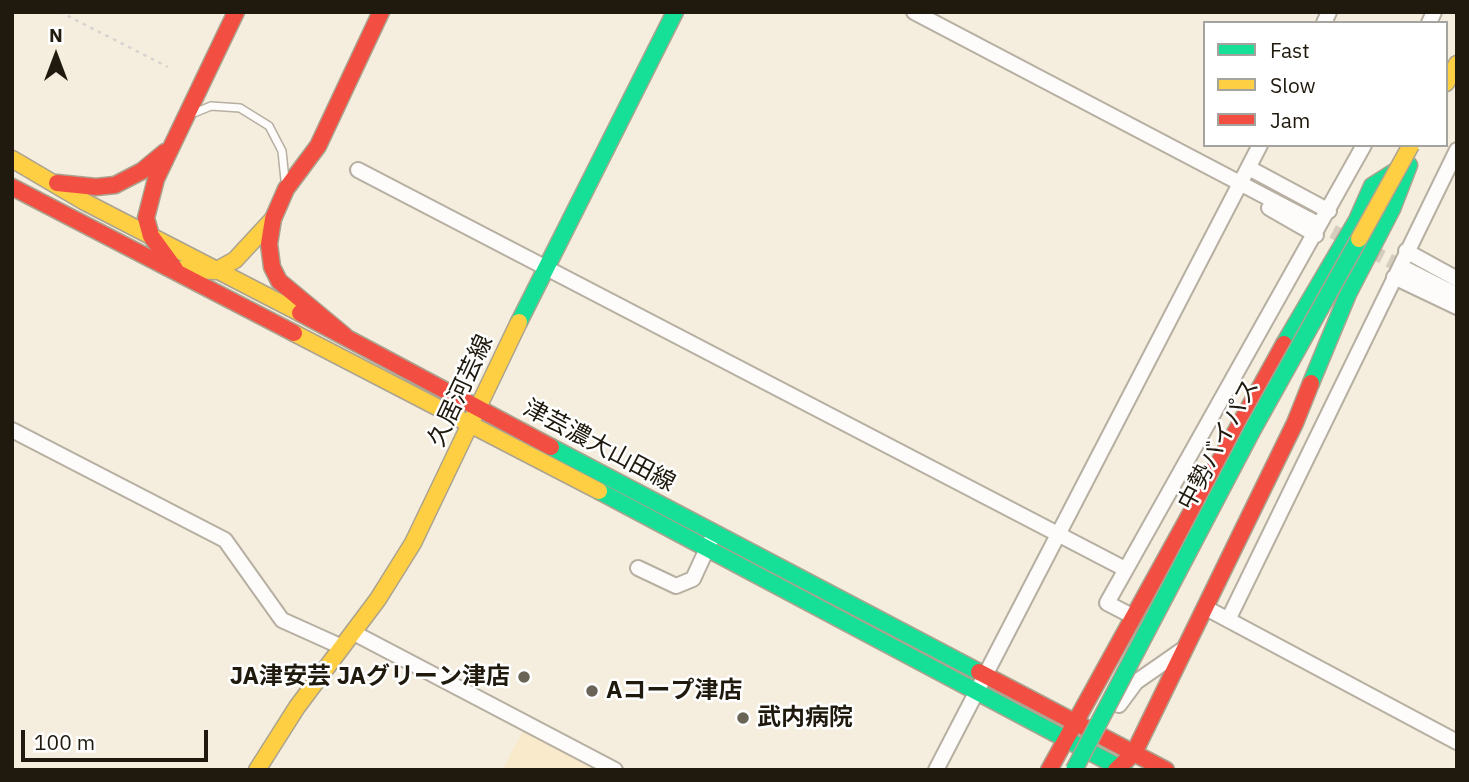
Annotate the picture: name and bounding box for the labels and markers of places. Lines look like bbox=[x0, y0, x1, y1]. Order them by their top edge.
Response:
place label: JA津安芸 JAグリーン津店 bbox=[230, 663, 510, 691]
marker: JA津安芸 JAグリーン津店 bbox=[516, 669, 532, 685]
place label: Aコープ津店 bbox=[606, 677, 742, 705]
marker: Aコープ津店 bbox=[584, 683, 600, 699]
place label: 武内病院 bbox=[757, 704, 853, 732]
marker: 武内病院 bbox=[735, 710, 751, 726]

